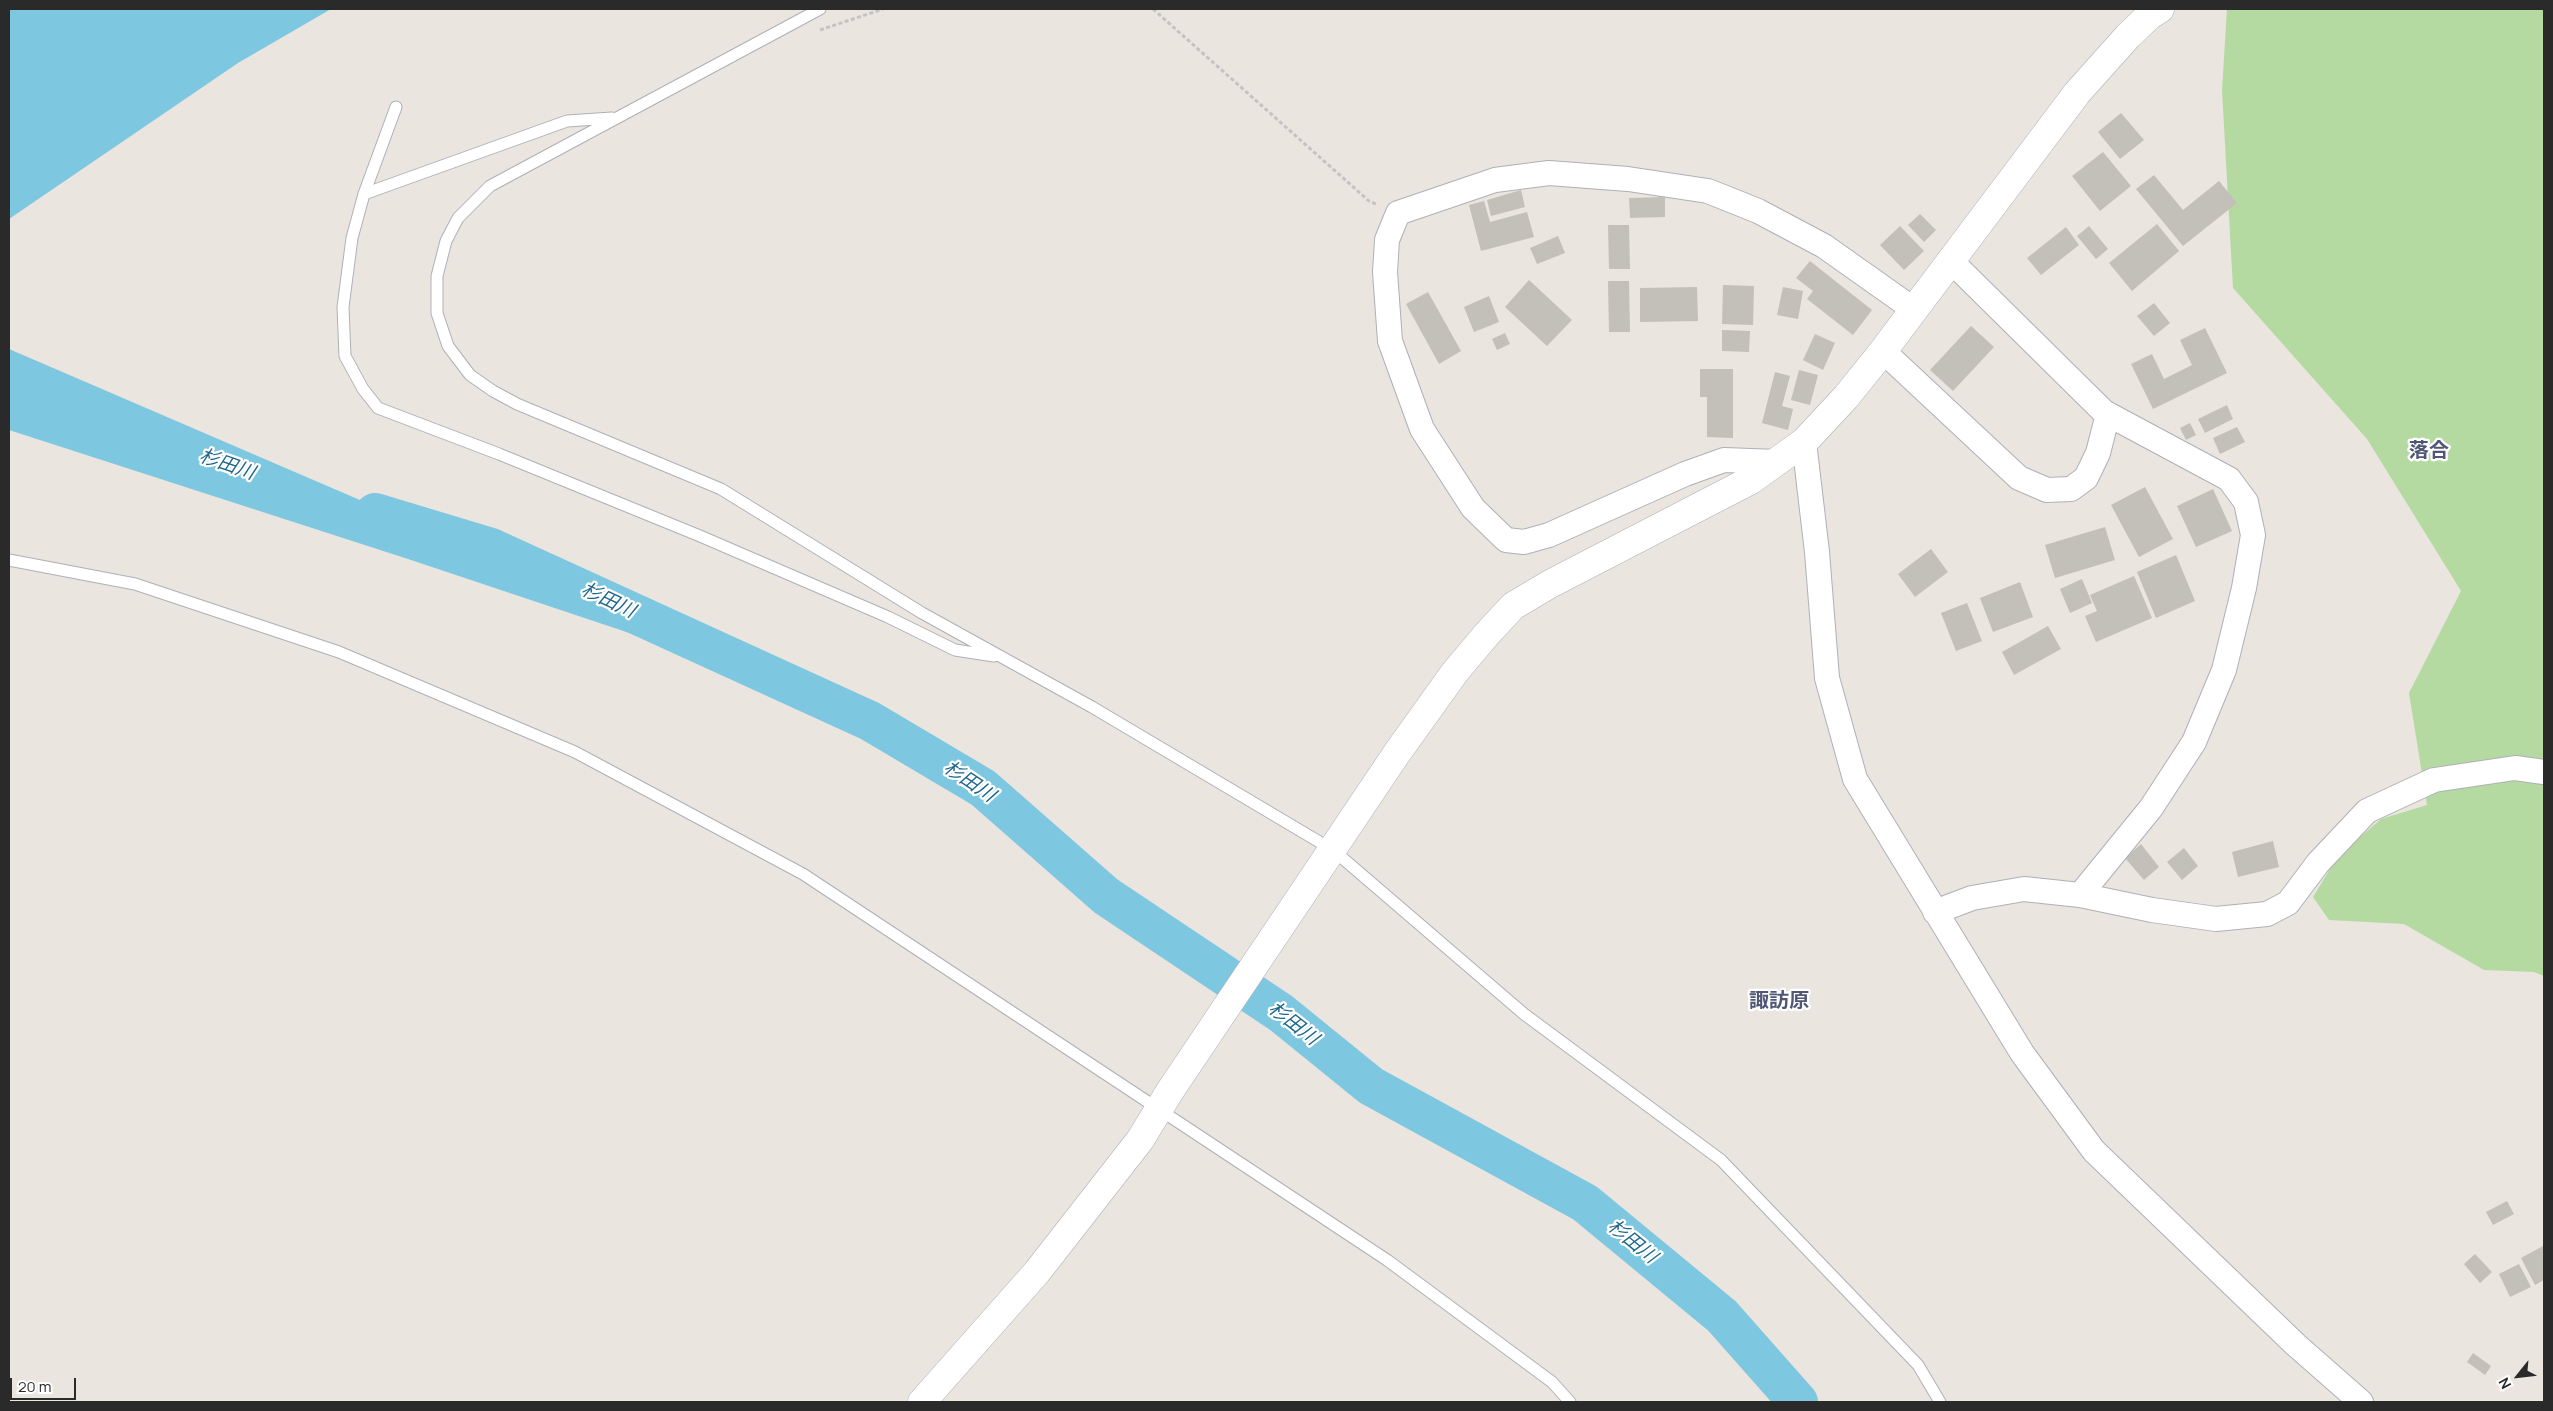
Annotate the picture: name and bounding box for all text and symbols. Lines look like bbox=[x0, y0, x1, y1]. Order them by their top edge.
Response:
district label: 落合 bbox=[2409, 439, 2449, 463]
water label: 杉田川 bbox=[196, 445, 258, 485]
water label: 杉田川 bbox=[577, 579, 639, 623]
water label: 杉田川 bbox=[939, 757, 999, 807]
district label: 諏訪原 bbox=[1749, 989, 1809, 1013]
water label: 杉田川 bbox=[1264, 997, 1322, 1051]
water label: 杉田川 bbox=[1603, 1215, 1661, 1269]
north arrow bbox=[2493, 1351, 2543, 1401]
scale bar bbox=[12, 1368, 79, 1400]
text: N bbox=[2494, 1375, 2515, 1393]
text: 20 m bbox=[18, 1376, 51, 1397]

